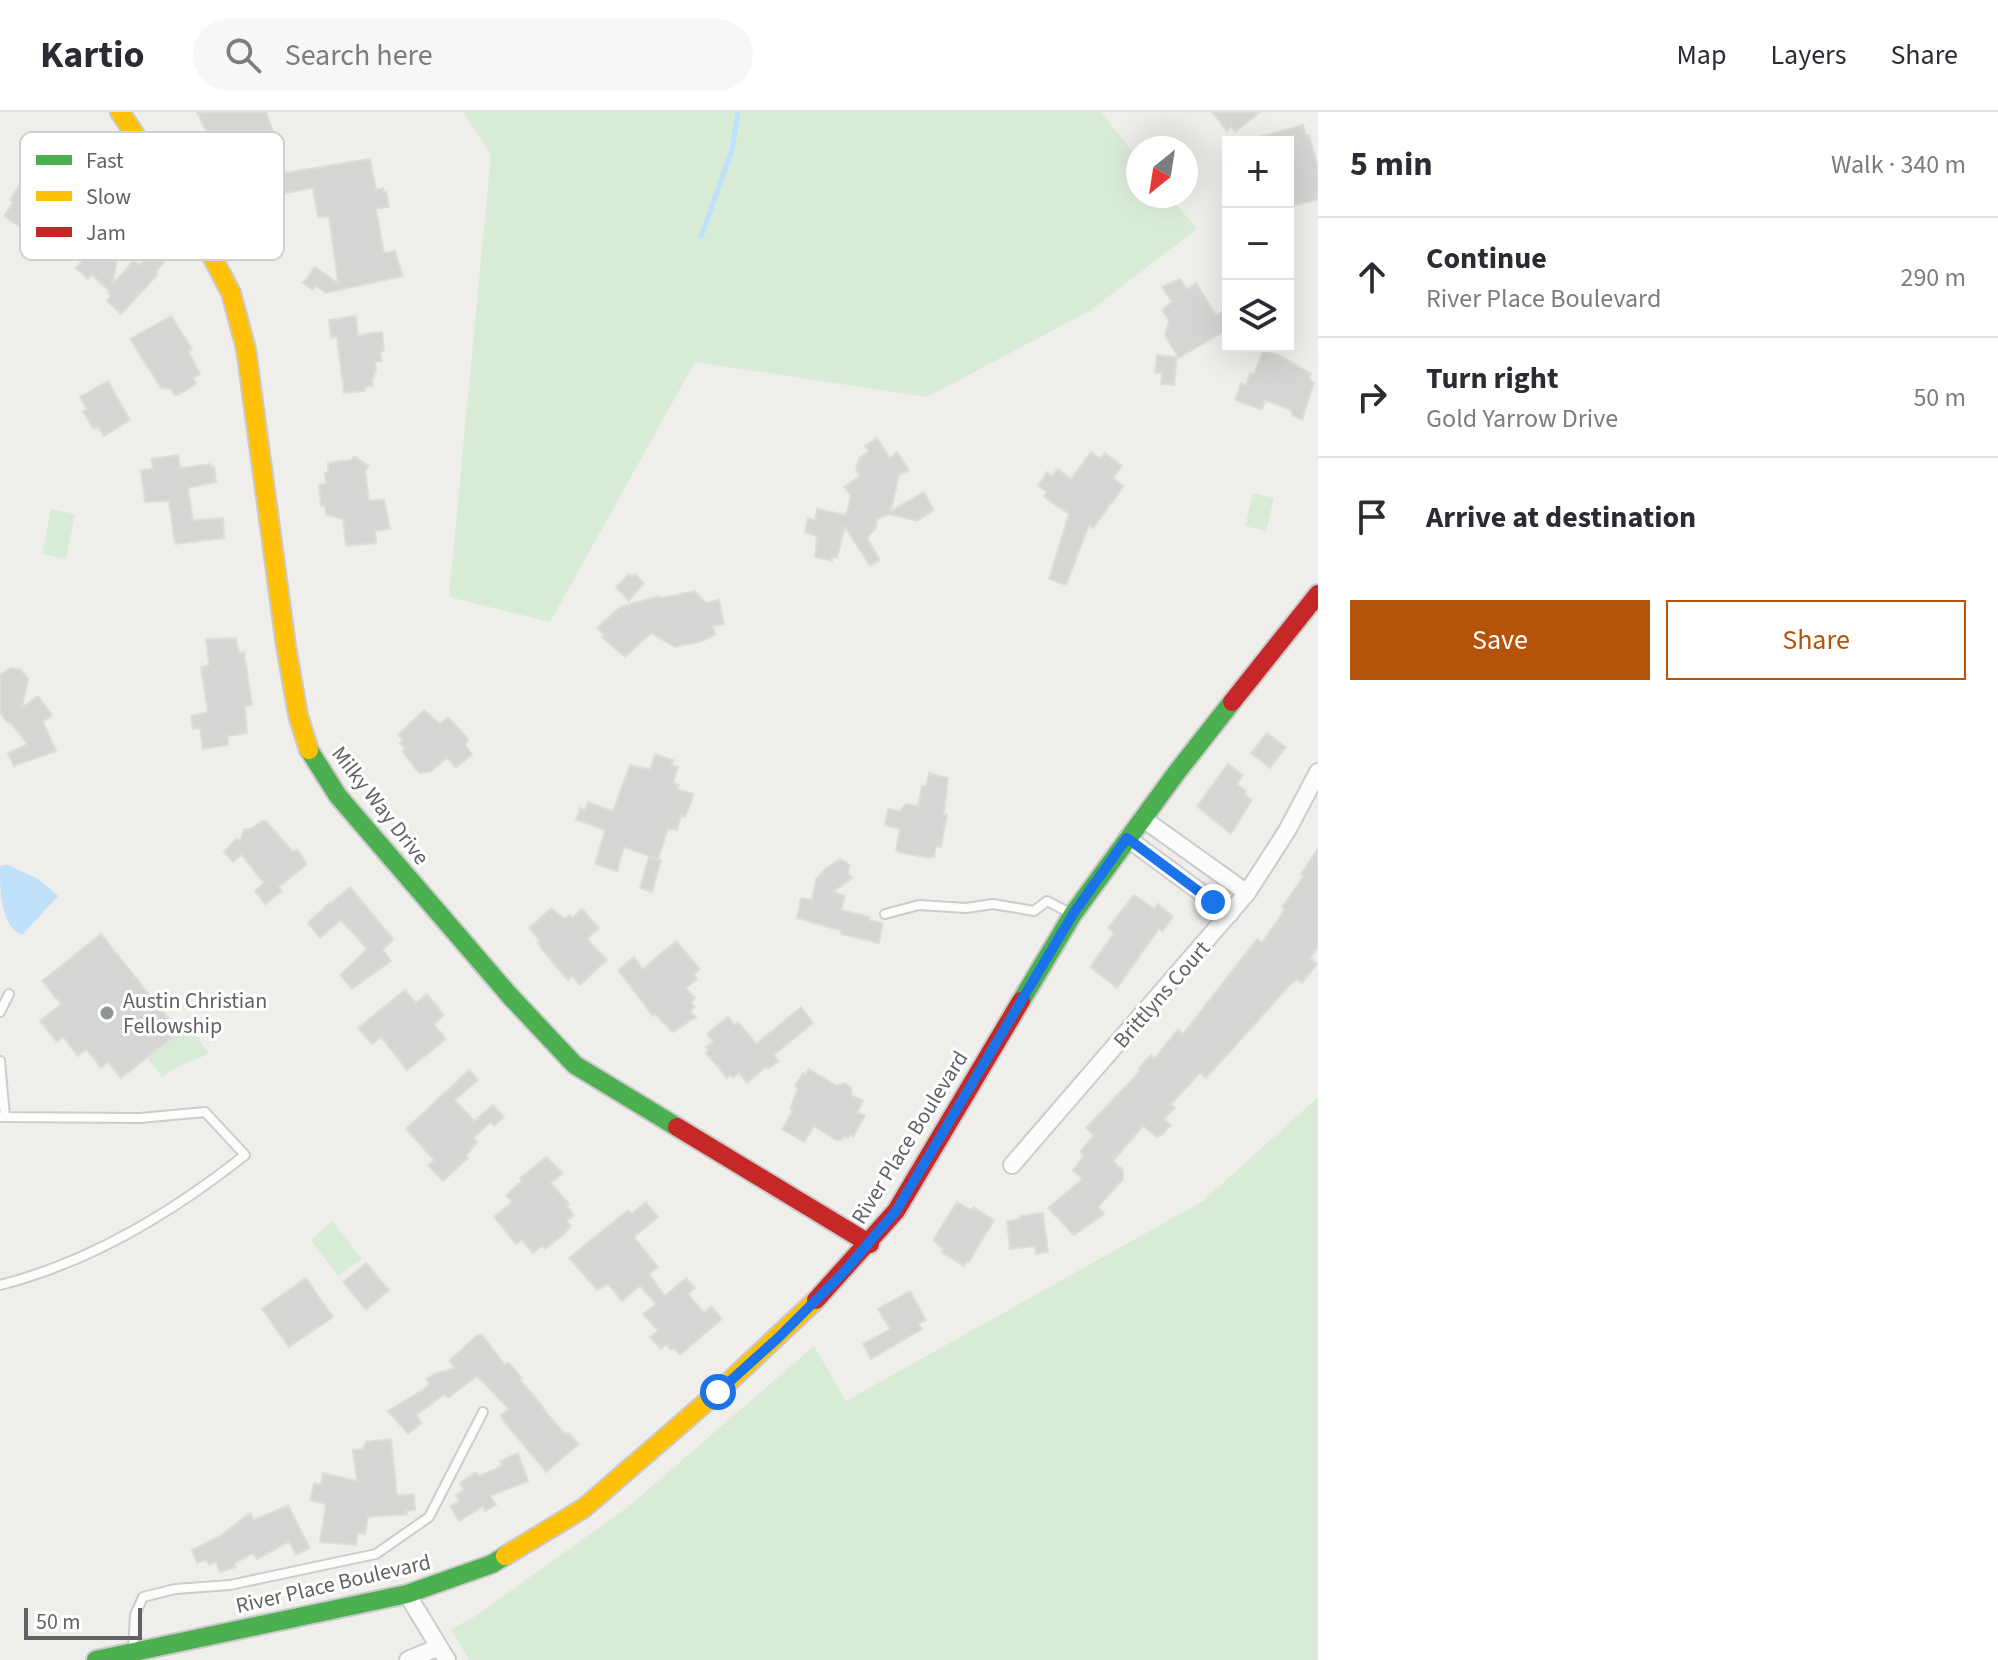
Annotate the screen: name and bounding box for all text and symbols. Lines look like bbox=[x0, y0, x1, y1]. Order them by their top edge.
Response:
search box bbox=[193, 19, 753, 91]
text: Kartio bbox=[40, 28, 145, 82]
icon: search bbox=[221, 33, 265, 77]
text: Search here bbox=[285, 34, 433, 77]
text: Map bbox=[1676, 35, 1726, 75]
text: Layers bbox=[1770, 35, 1846, 75]
text: Share bbox=[1890, 35, 1958, 75]
legend bbox=[20, 132, 284, 260]
north arrow bbox=[1126, 136, 1198, 208]
map controls bbox=[1222, 136, 1294, 352]
button: + bbox=[1222, 136, 1294, 208]
text: 5 min bbox=[1350, 140, 1433, 189]
text: Fast bbox=[86, 145, 124, 177]
text: Walk · 340 m bbox=[1831, 146, 1966, 183]
text: Slow bbox=[86, 181, 131, 213]
button: − bbox=[1222, 208, 1294, 280]
text: Jam bbox=[86, 217, 126, 249]
text: Continue bbox=[1426, 237, 1547, 280]
icon: ahead bbox=[1350, 255, 1394, 299]
text: 290 m bbox=[1900, 259, 1966, 296]
button: layers bbox=[1222, 280, 1294, 352]
text: River Place Boulevard bbox=[1426, 280, 1661, 317]
text: Turn right bbox=[1426, 357, 1558, 400]
icon: right bbox=[1350, 375, 1394, 419]
text: 50 m bbox=[1913, 379, 1966, 416]
text: Gold Yarrow Drive bbox=[1426, 400, 1618, 437]
icon: arrive bbox=[1350, 495, 1394, 539]
text: Arrive at destination bbox=[1426, 496, 1696, 539]
button: Save bbox=[1350, 600, 1650, 680]
button: Share bbox=[1666, 600, 1966, 680]
street label: Milky Way Drive bbox=[324, 739, 437, 872]
route end bbox=[1195, 884, 1231, 920]
street label: Brittlyns Court bbox=[1106, 933, 1218, 1056]
place label: Austin Christian Fellowship bbox=[123, 985, 267, 1042]
marker: Austin Christian Fellowship bbox=[98, 1004, 116, 1022]
street label: River Place Boulevard bbox=[844, 1045, 976, 1230]
route start bbox=[700, 1374, 736, 1410]
street label: River Place Boulevard bbox=[233, 1546, 434, 1622]
scale bar bbox=[24, 1604, 142, 1640]
text: 50 m bbox=[36, 1606, 81, 1638]

